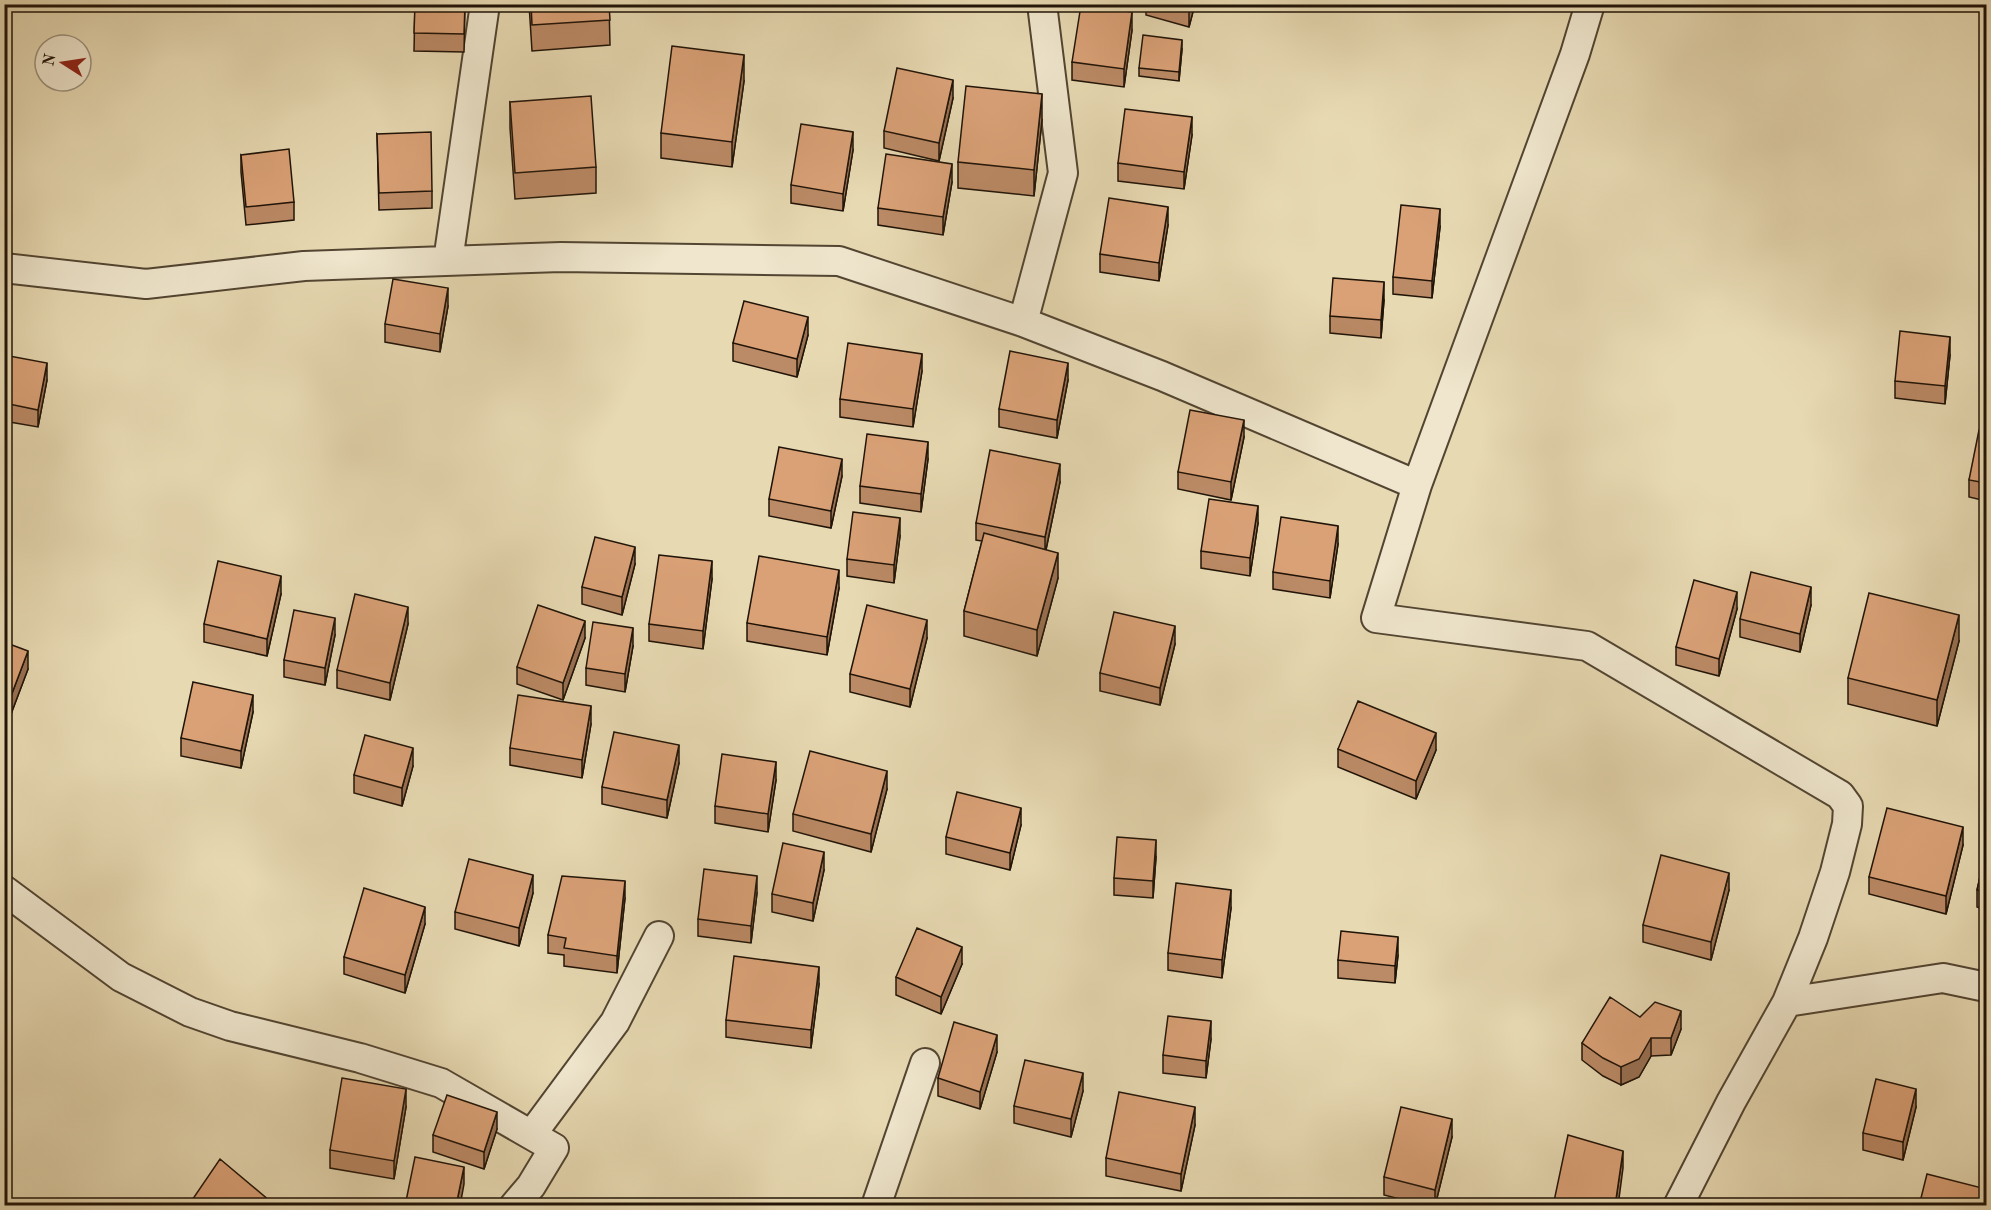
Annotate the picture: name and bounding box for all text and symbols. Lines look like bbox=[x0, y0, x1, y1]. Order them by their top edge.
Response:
north arrow bbox=[33, 33, 93, 93]
text: N bbox=[41, 52, 60, 68]

